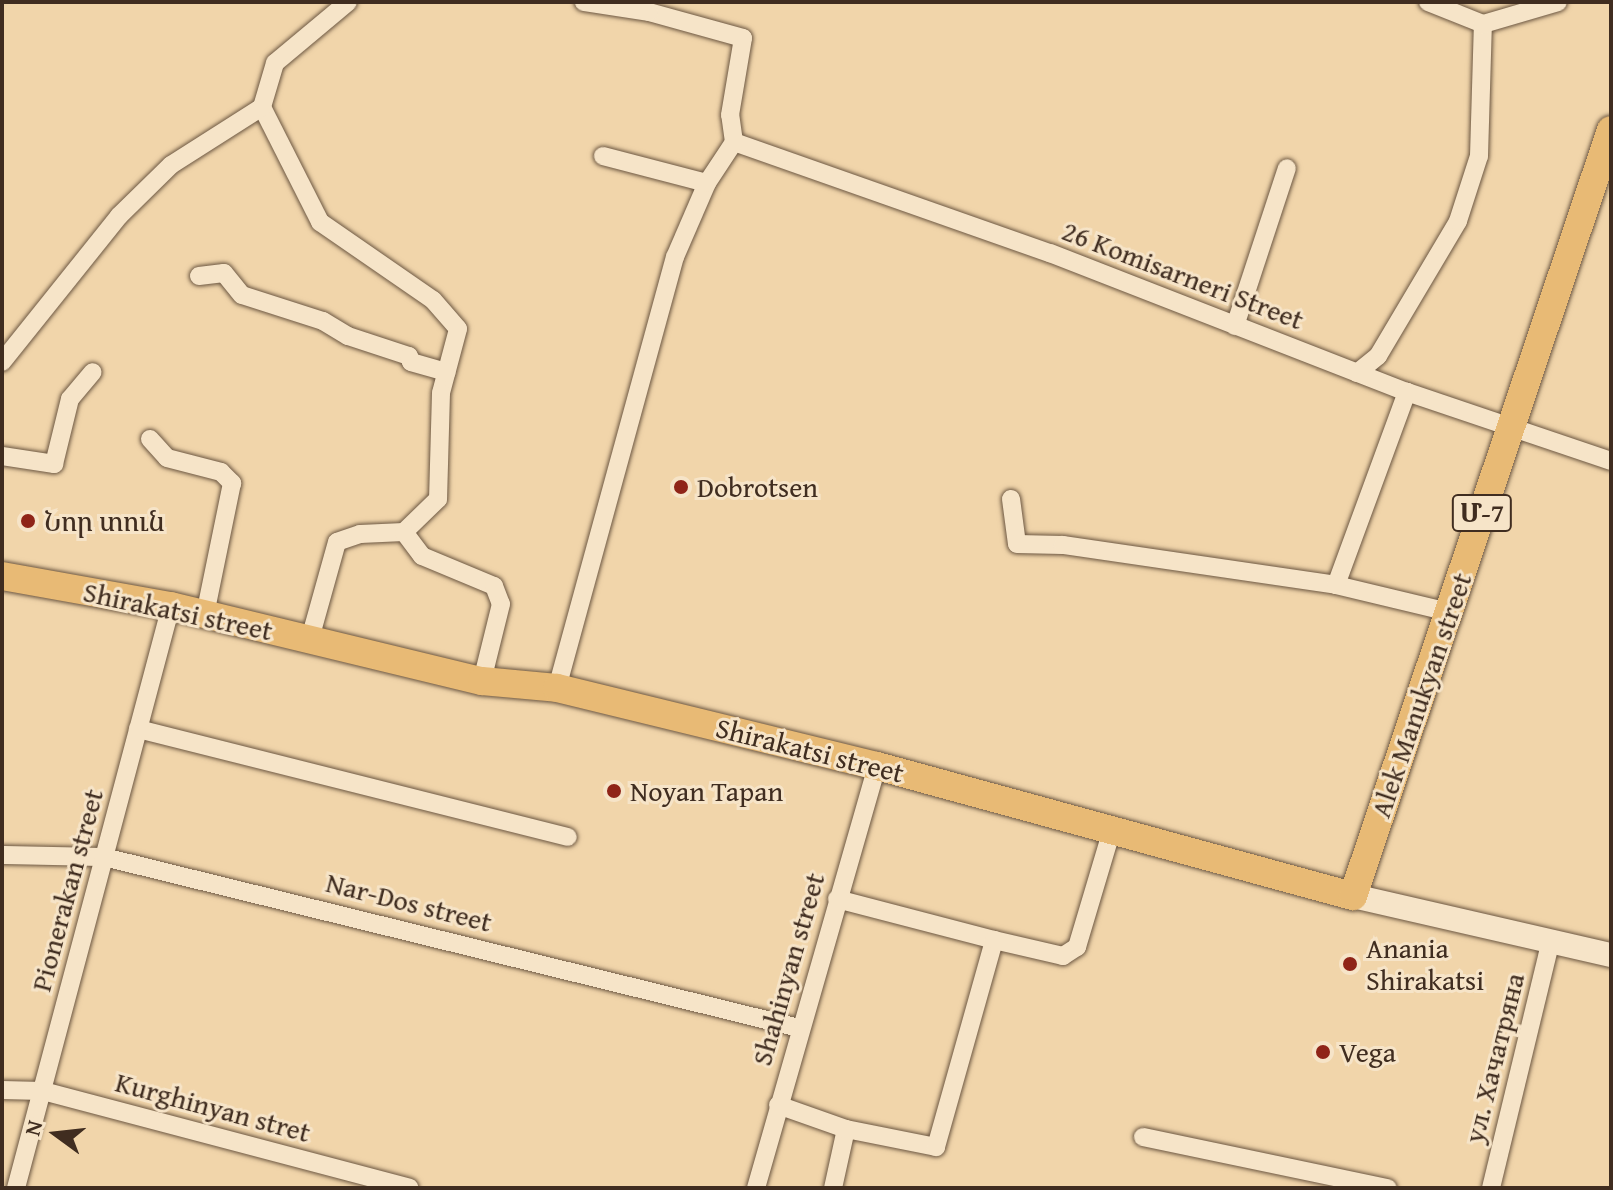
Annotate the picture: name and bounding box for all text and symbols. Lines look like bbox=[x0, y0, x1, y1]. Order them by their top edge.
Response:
street label: 26 Komisarneri Street bbox=[1058, 213, 1308, 337]
place label: Dobrotsen bbox=[697, 470, 818, 504]
marker: Dobrotsen bbox=[672, 478, 690, 496]
road number: Մ-7 bbox=[1450, 491, 1514, 535]
place label: Նոր տուն bbox=[44, 504, 165, 538]
marker: Նոր տուն bbox=[19, 512, 37, 530]
street label: Alek Manukyan street bbox=[1363, 568, 1479, 822]
street label: Shirakatsi street bbox=[80, 575, 276, 647]
street label: Shirakatsi street bbox=[713, 710, 907, 790]
place label: Noyan Tapan bbox=[630, 774, 783, 808]
marker: Noyan Tapan bbox=[605, 782, 623, 800]
street label: Pionerakan street bbox=[24, 785, 110, 995]
street label: Nar-Dos street bbox=[323, 865, 495, 939]
street label: Shahinyan street bbox=[744, 869, 832, 1069]
place label: Anania Shirakatsi bbox=[1366, 931, 1484, 997]
marker: Anania Shirakatsi bbox=[1341, 955, 1359, 973]
street label: ул. Хачатряна bbox=[1457, 970, 1531, 1146]
place label: Vega bbox=[1339, 1035, 1396, 1069]
marker: Vega bbox=[1314, 1043, 1332, 1061]
street label: Kurghinyan stret bbox=[112, 1065, 314, 1149]
north arrow bbox=[16, 1094, 96, 1174]
text: N bbox=[15, 1117, 50, 1139]

